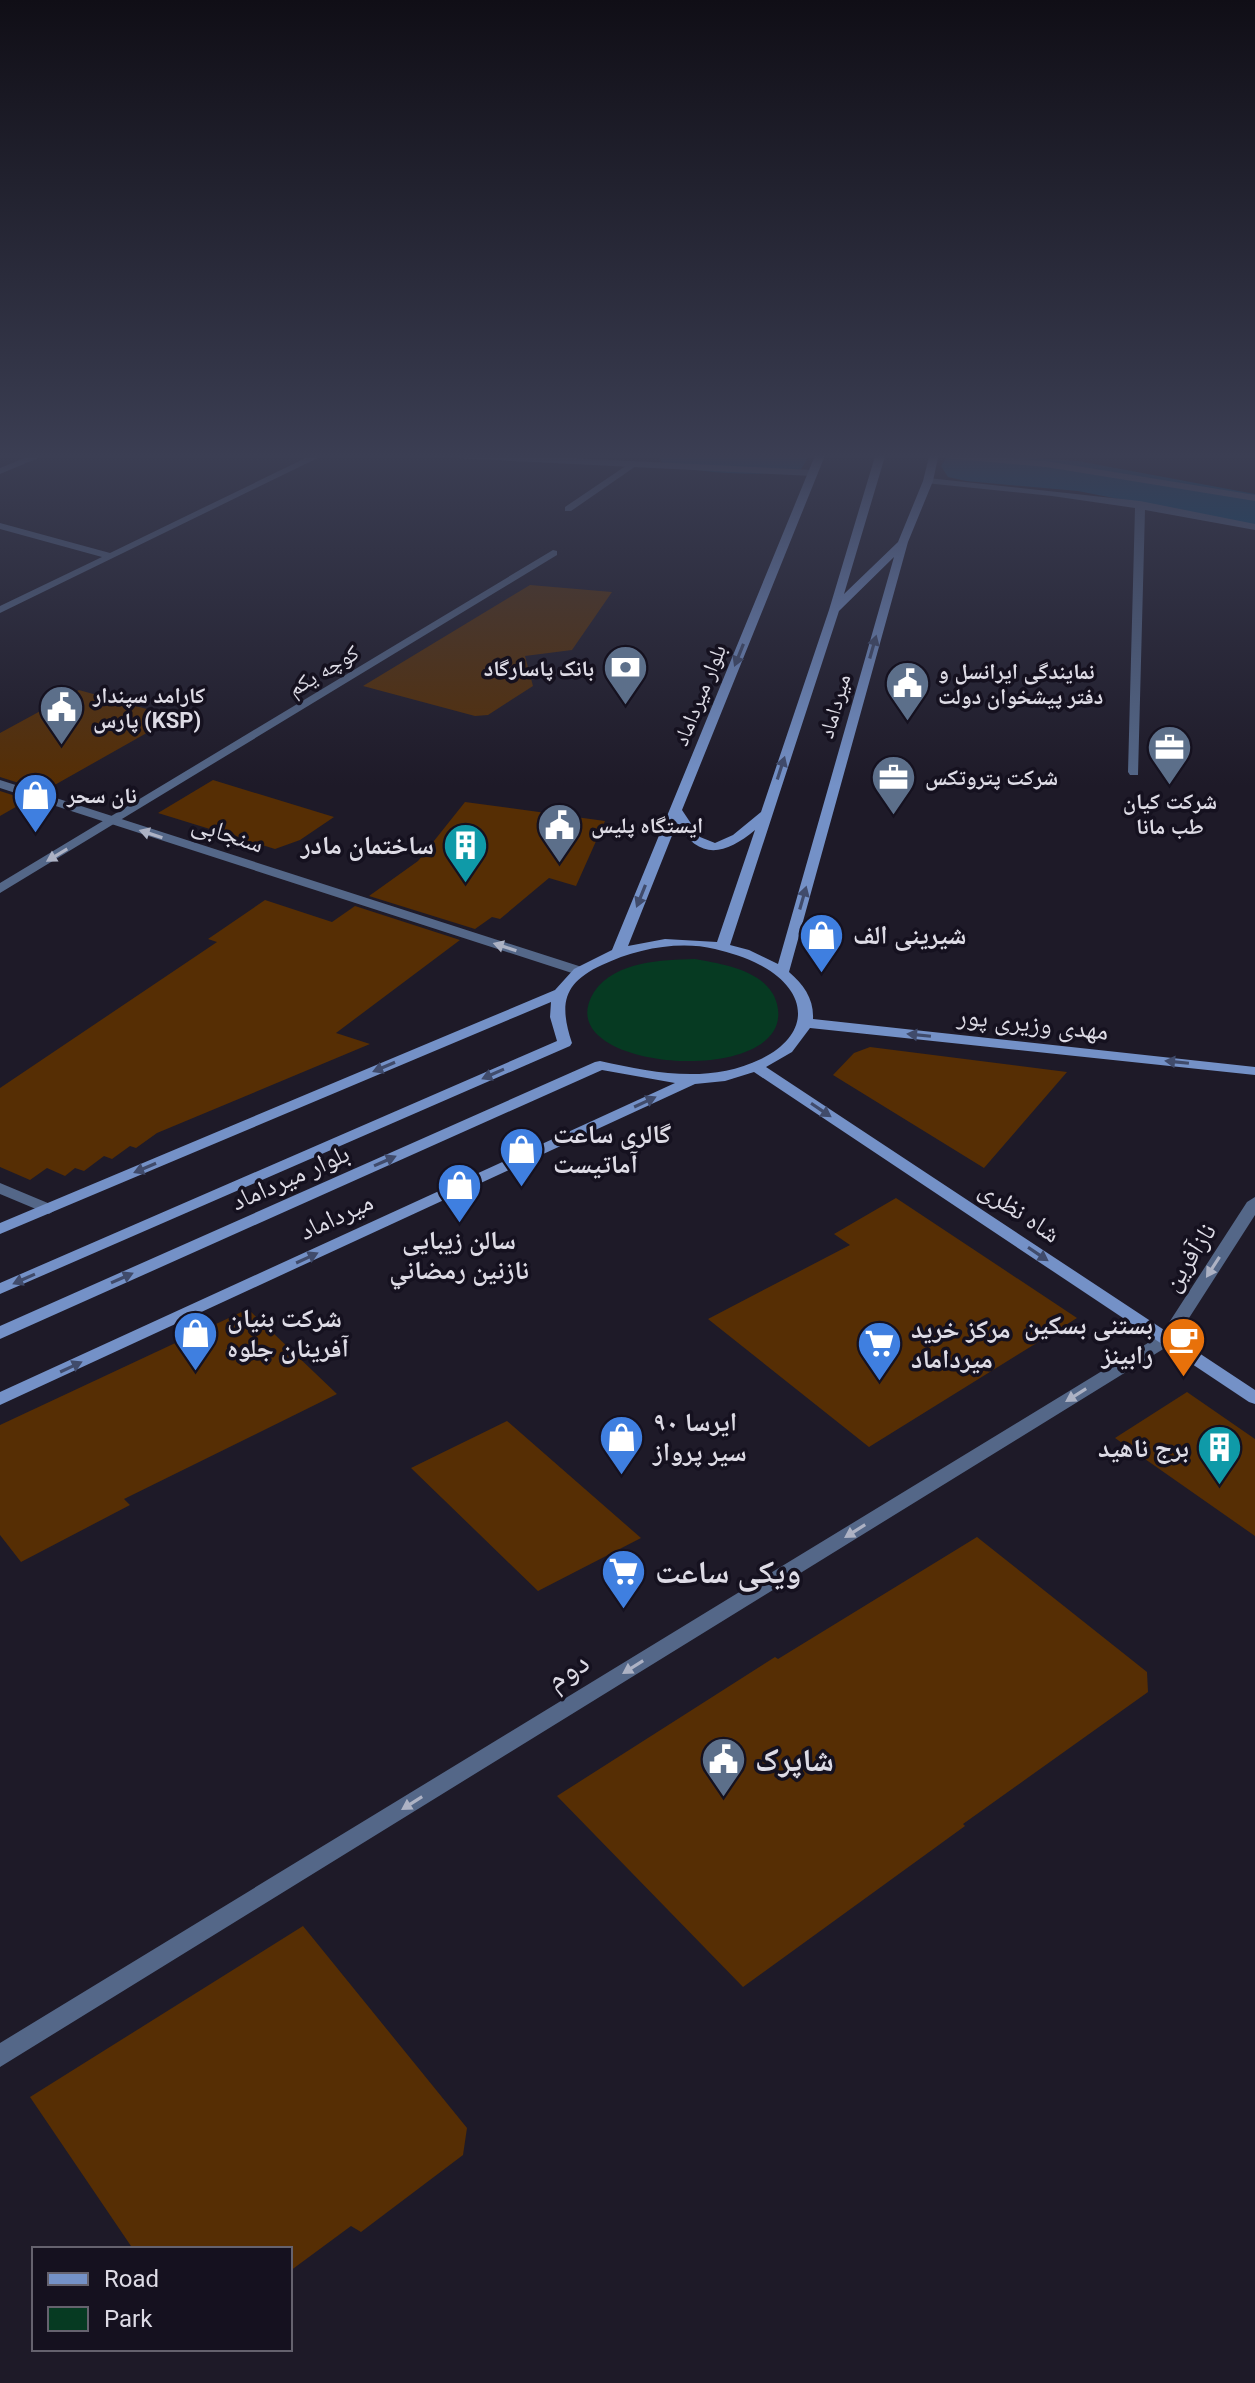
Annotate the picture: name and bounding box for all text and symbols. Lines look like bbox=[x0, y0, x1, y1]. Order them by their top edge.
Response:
one-way arrow bbox=[868, 635, 880, 660]
street label: کوچه یکم bbox=[283, 640, 364, 703]
street label: بلوار میرداماد bbox=[668, 641, 731, 749]
one-way arrow bbox=[732, 643, 745, 667]
bank icon: بانک پاسارگاد bbox=[601, 644, 649, 707]
place label: بانک پاسارگاد bbox=[484, 656, 594, 682]
place label: نمایندگی ایرانسل و دفتر پیشخوان دولت bbox=[938, 659, 1103, 710]
public building icon: نمایندگی ایرانسل و دفتر پیشخوان دولت bbox=[883, 660, 931, 723]
street label: میرداماد bbox=[813, 671, 856, 741]
place label: کارامد سپندار پارس (KSP) bbox=[92, 683, 205, 734]
public building icon: کارامد سپندار پارس (KSP) bbox=[38, 684, 86, 747]
office icon: شرکت کیان طب مانا bbox=[1146, 724, 1194, 787]
office icon: شرکت پتروتکس bbox=[870, 753, 918, 816]
one-way arrow bbox=[775, 755, 788, 779]
place label: شرکت پتروتکس bbox=[925, 765, 1058, 791]
shop icon: نان سحر bbox=[12, 771, 60, 834]
place label: نان سحر bbox=[66, 783, 137, 809]
place label: شرکت کیان طب مانا bbox=[1123, 789, 1217, 840]
public building icon: ایستگاه پلیس bbox=[536, 801, 584, 864]
street label: سنجابی bbox=[188, 807, 268, 860]
place label: ایستگاه پلیس bbox=[591, 813, 703, 839]
building icon: ساختمان مادر bbox=[441, 821, 489, 884]
one-way arrow bbox=[139, 827, 163, 839]
place label: ساختمان مادر bbox=[300, 830, 434, 861]
one-way arrow bbox=[46, 848, 68, 862]
one-way arrow bbox=[634, 884, 647, 908]
one-way arrow bbox=[797, 885, 810, 909]
shop icon: شیرینی الف bbox=[798, 911, 846, 974]
place label: شیرینی الف bbox=[853, 920, 966, 951]
one-way arrow bbox=[493, 940, 517, 953]
street label: مهدی وزیری پور bbox=[955, 1000, 1110, 1047]
one-way arrow bbox=[906, 1029, 931, 1042]
one-way arrow bbox=[1165, 1056, 1190, 1069]
one-way arrow bbox=[372, 1061, 396, 1074]
one-way arrow bbox=[481, 1068, 505, 1081]
one-way arrow bbox=[633, 1095, 657, 1109]
one-way arrow bbox=[811, 1102, 832, 1117]
place label: گالری ساعت آماتیست bbox=[553, 1119, 672, 1179]
shop icon: گالری ساعت آماتیست bbox=[498, 1125, 546, 1188]
street label: بلوار میرداماد bbox=[226, 1137, 354, 1217]
one-way arrow bbox=[374, 1154, 397, 1168]
shop icon: سالن زیبایی نازنين رمضاني bbox=[435, 1161, 483, 1224]
one-way arrow bbox=[133, 1162, 157, 1175]
street label: شاه نظری bbox=[973, 1173, 1066, 1250]
street label: میرداماد bbox=[294, 1185, 378, 1247]
street label: نازآفرین bbox=[1156, 1217, 1223, 1297]
place label: سالن زیبایی نازنين رمضاني bbox=[389, 1225, 529, 1290]
one-way arrow bbox=[1027, 1246, 1048, 1261]
one-way arrow bbox=[295, 1251, 319, 1265]
one-way arrow bbox=[1205, 1257, 1220, 1278]
one-way arrow bbox=[12, 1272, 35, 1285]
one-way arrow bbox=[111, 1272, 134, 1285]
place label: شرکت بنیان آفرینان جلوه bbox=[227, 1303, 350, 1364]
shop icon: شرکت بنیان آفرینان جلوه bbox=[172, 1309, 220, 1372]
place label: بستنی بسکین رابینز bbox=[1024, 1310, 1153, 1370]
place label: مرکز خرید میرداماد bbox=[911, 1314, 1011, 1374]
cafe icon: بستنی بسکین رابینز bbox=[1160, 1316, 1208, 1379]
supermarket icon: مرکز خرید میرداماد bbox=[856, 1320, 904, 1383]
one-way arrow bbox=[59, 1360, 83, 1373]
one-way arrow bbox=[1065, 1388, 1087, 1402]
place label: ایرسا ۹۰ سیر پرواز bbox=[652, 1407, 747, 1468]
shop icon: ایرسا ۹۰ سیر پرواز bbox=[598, 1413, 646, 1476]
building icon: برج ناهید bbox=[1196, 1424, 1244, 1487]
place label: برج ناهید bbox=[1098, 1433, 1189, 1464]
one-way arrow bbox=[844, 1524, 866, 1538]
supermarket icon: ویکی ساعت bbox=[600, 1548, 648, 1611]
place label: ویکی ساعت bbox=[655, 1553, 801, 1592]
street label: دوم bbox=[538, 1642, 597, 1699]
one-way arrow bbox=[622, 1660, 644, 1674]
public building icon: شاپرک bbox=[700, 1736, 748, 1799]
place label: شاپرک bbox=[755, 1741, 834, 1779]
one-way arrow bbox=[401, 1796, 423, 1810]
legend bbox=[32, 2247, 292, 2351]
text: Road bbox=[104, 2265, 159, 2293]
text: Park bbox=[104, 2305, 153, 2333]

